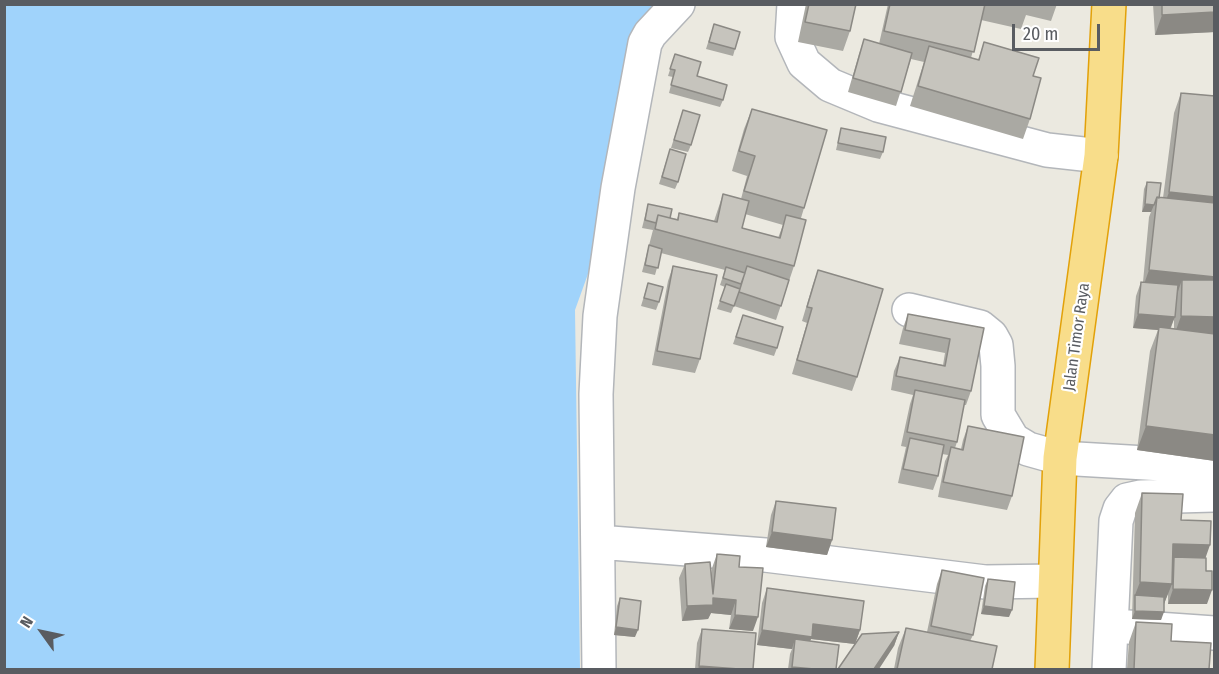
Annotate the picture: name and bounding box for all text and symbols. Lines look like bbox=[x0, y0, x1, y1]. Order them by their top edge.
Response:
scale bar bbox=[1015, 12, 1104, 50]
text: 20 m bbox=[1023, 23, 1058, 45]
street label: Jalan Timor Raya bbox=[1060, 282, 1094, 392]
north arrow bbox=[12, 602, 72, 662]
text: N bbox=[16, 613, 37, 631]

